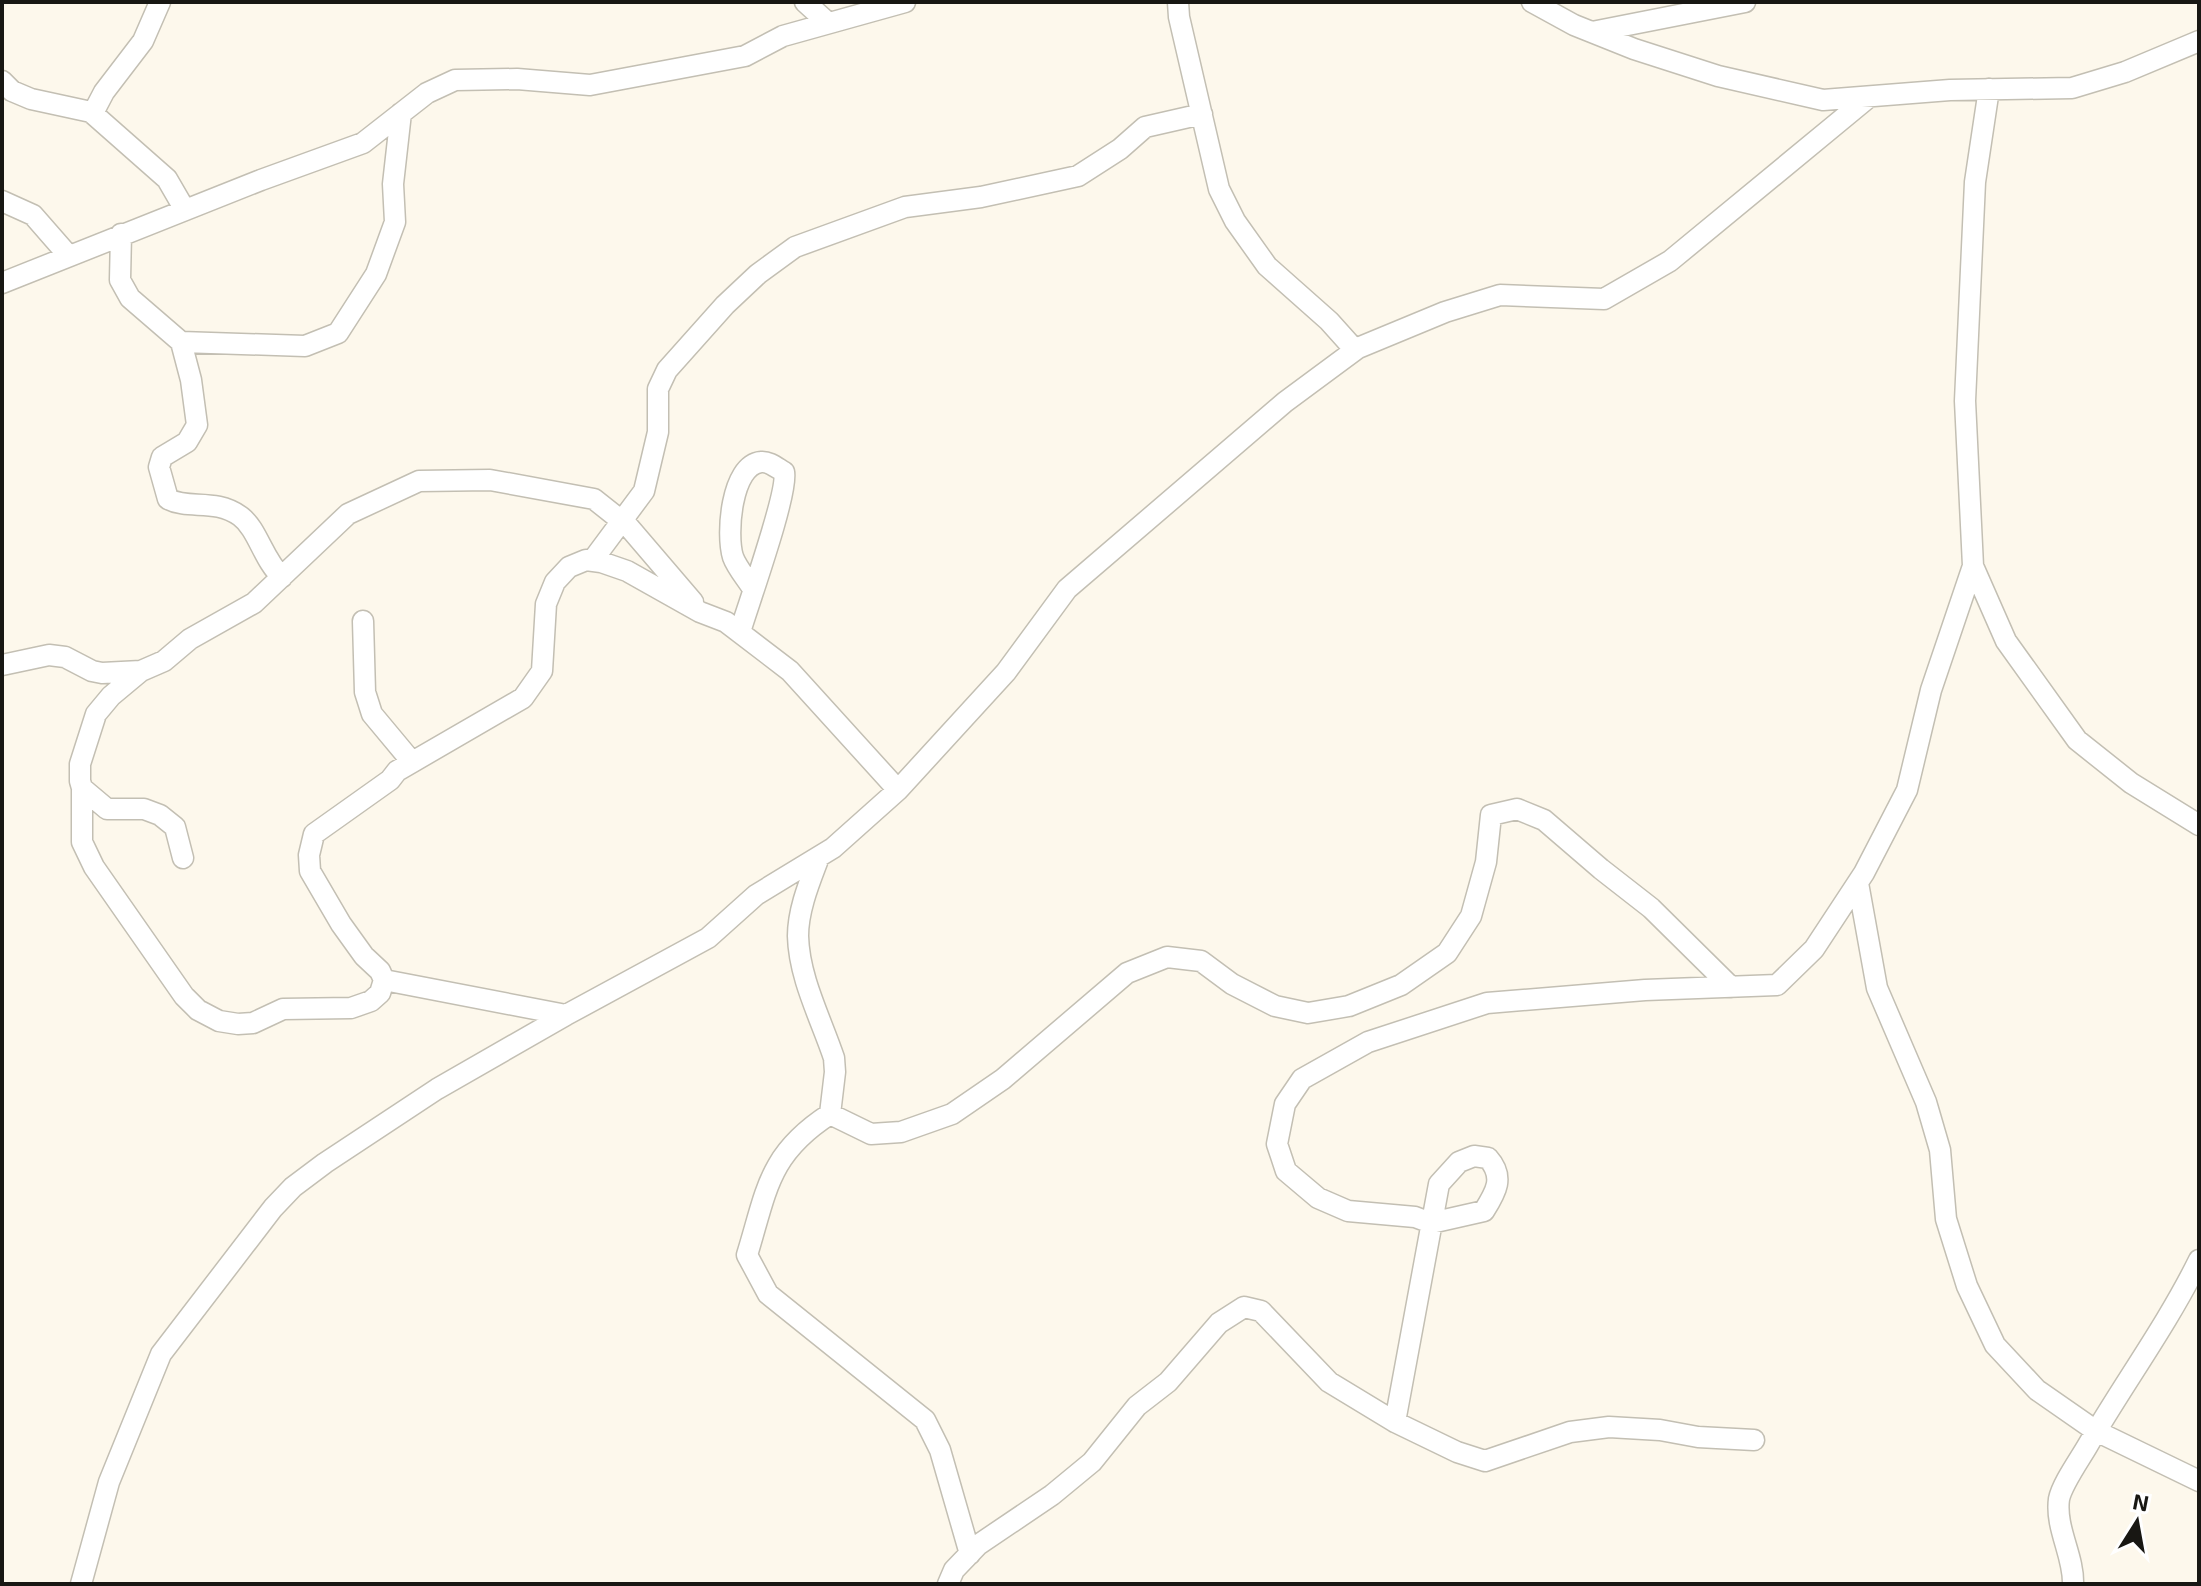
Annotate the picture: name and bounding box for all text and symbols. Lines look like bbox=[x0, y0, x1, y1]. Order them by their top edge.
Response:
north arrow bbox=[2097, 1482, 2177, 1562]
text: N bbox=[2131, 1487, 2151, 1516]

